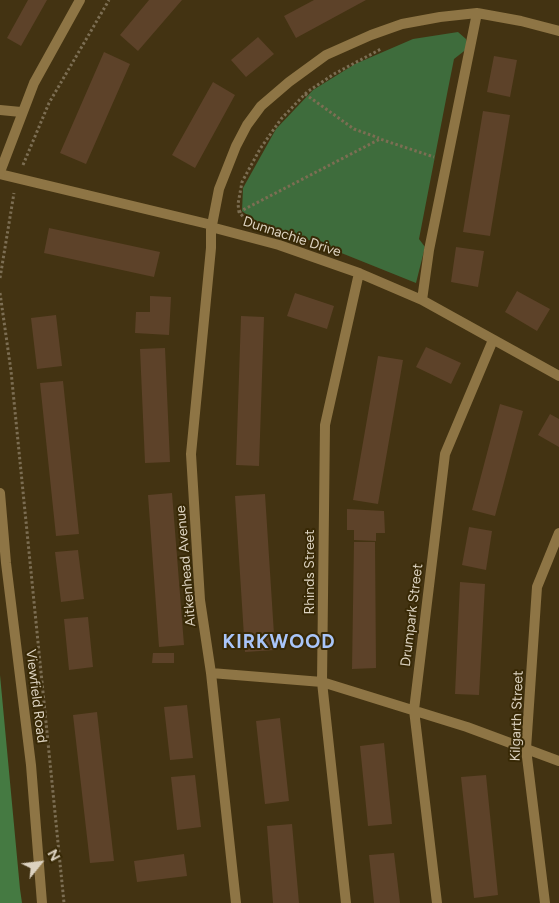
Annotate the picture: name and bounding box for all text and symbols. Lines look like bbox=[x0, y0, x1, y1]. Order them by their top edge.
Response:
street label: Dunnachie Drive bbox=[241, 213, 343, 261]
street label: Aitkenhead Avenue bbox=[172, 505, 200, 627]
street label: Rhinds Street bbox=[302, 529, 318, 615]
street label: Drumpark Street bbox=[397, 563, 427, 667]
district label: KIRKWOOD bbox=[222, 631, 336, 653]
street label: Viewfield Road bbox=[22, 648, 50, 744]
street label: Kilgarth Street bbox=[507, 670, 527, 762]
north arrow bbox=[15, 838, 65, 888]
text: N bbox=[43, 847, 64, 864]

